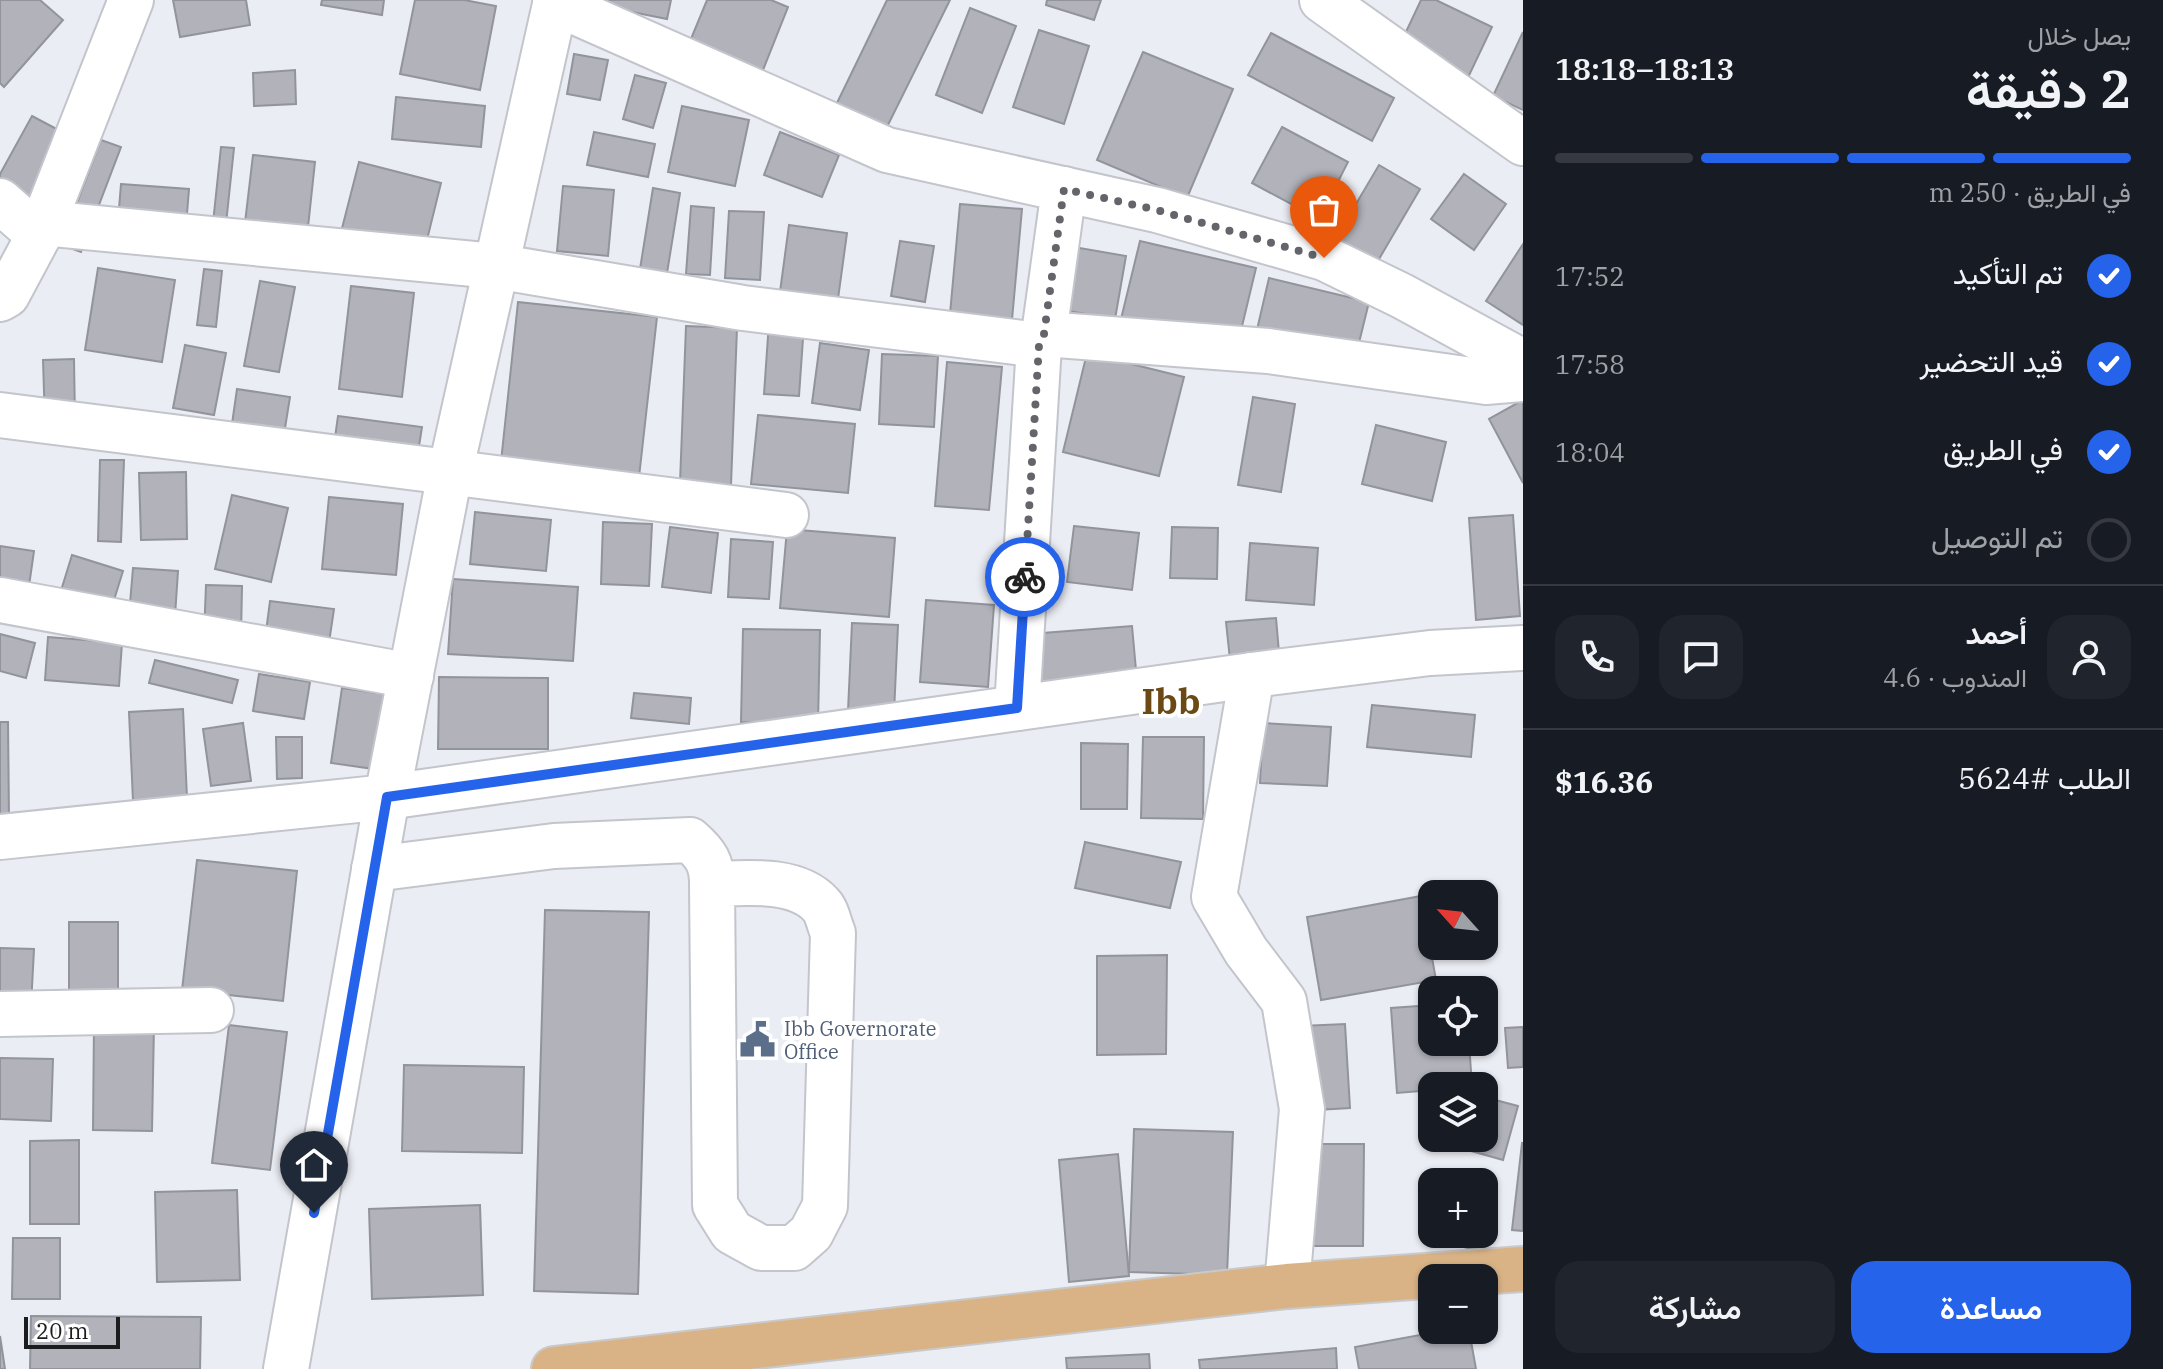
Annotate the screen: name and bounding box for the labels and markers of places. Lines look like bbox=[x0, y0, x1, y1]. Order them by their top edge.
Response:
pin bbox=[1290, 176, 1358, 258]
place label: Ibb Governorate Office bbox=[784, 1015, 936, 1065]
public building icon: Ibb Governorate Office bbox=[739, 1020, 777, 1058]
pin bbox=[280, 1131, 348, 1213]

